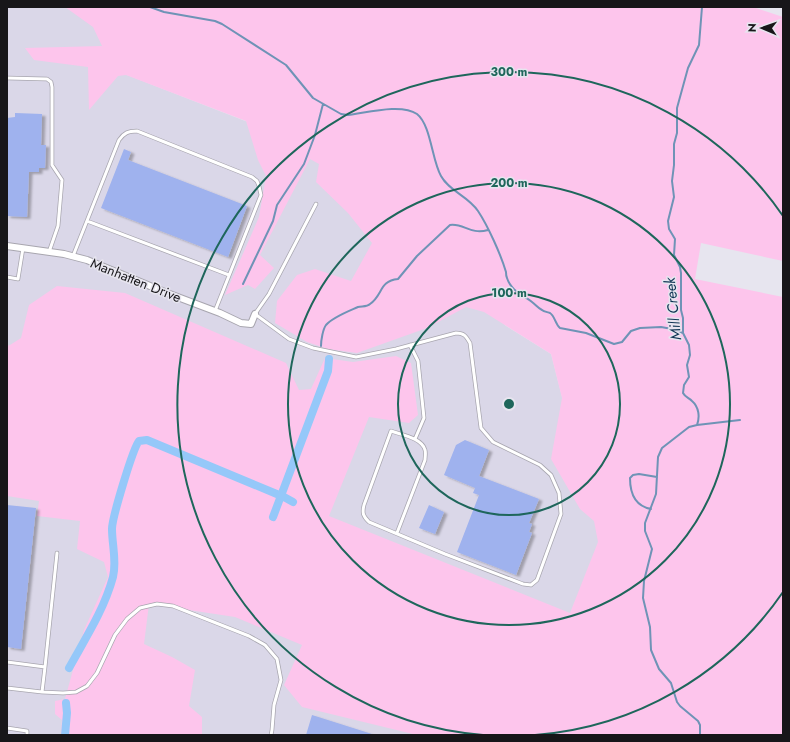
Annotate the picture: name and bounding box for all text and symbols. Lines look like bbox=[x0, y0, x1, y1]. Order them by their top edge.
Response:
north arrow bbox=[742, 8, 782, 48]
text: N bbox=[744, 23, 760, 32]
text: 300 m bbox=[491, 63, 528, 81]
text: 200 m bbox=[490, 174, 528, 192]
street label: Manhatten Drive bbox=[88, 253, 184, 307]
water label: Mill Creek bbox=[659, 276, 687, 341]
text: 100 m bbox=[491, 284, 527, 302]
centre of rings bbox=[502, 397, 516, 411]

